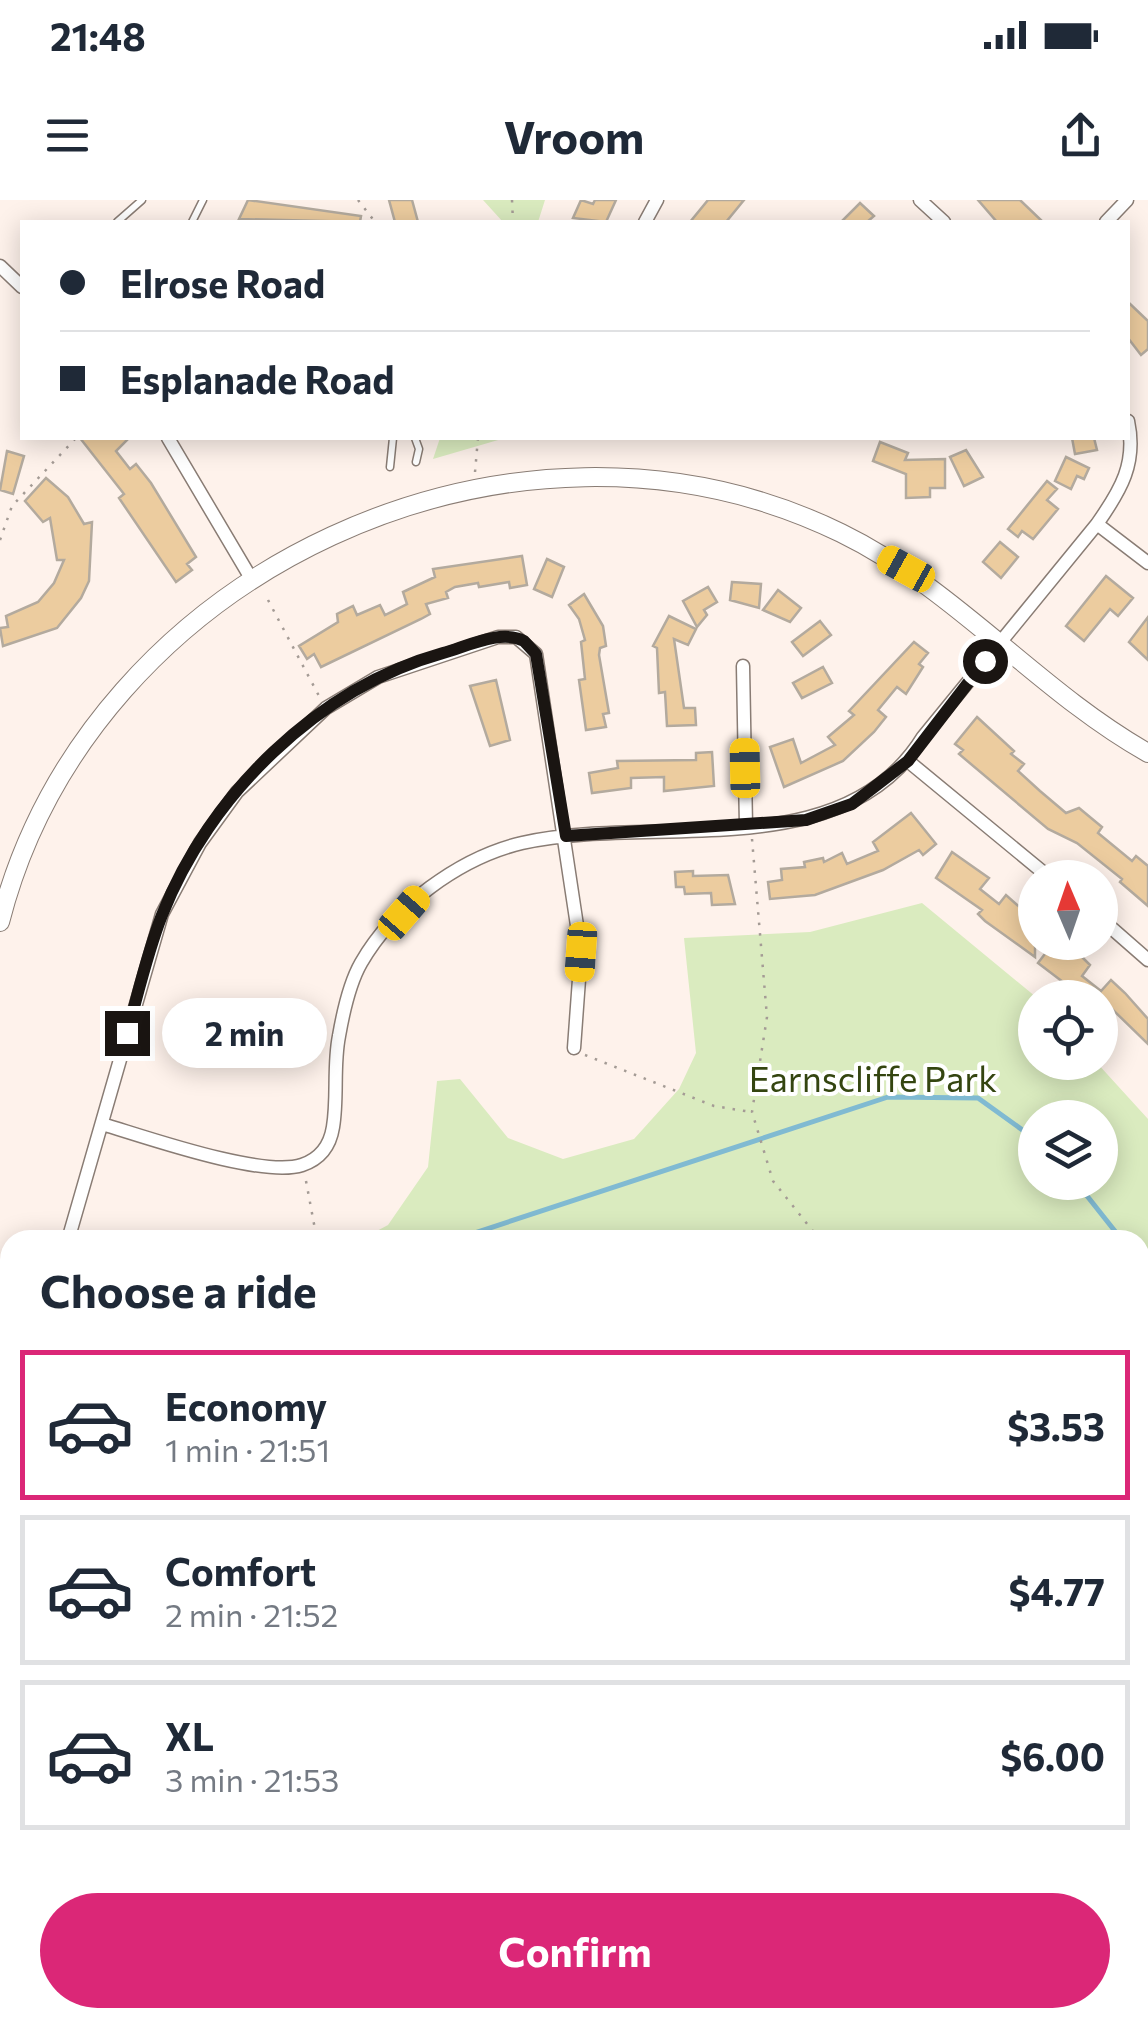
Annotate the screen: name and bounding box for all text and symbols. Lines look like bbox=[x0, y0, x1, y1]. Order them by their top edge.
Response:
text: 21:48 bbox=[50, 12, 146, 59]
icon: menu bbox=[40, 108, 95, 163]
text: Vroom bbox=[504, 108, 644, 163]
icon: share bbox=[1053, 108, 1108, 163]
text: Elrose Road bbox=[120, 259, 325, 306]
text: Esplanade Road bbox=[120, 355, 394, 402]
car bbox=[872, 541, 940, 597]
route start bbox=[963, 639, 1008, 684]
car bbox=[729, 738, 761, 798]
north arrow bbox=[1018, 860, 1118, 960]
map controls bbox=[1018, 860, 1118, 1200]
car bbox=[373, 881, 435, 945]
car bbox=[564, 921, 598, 983]
button: locate bbox=[1018, 980, 1118, 1080]
callout: 2 min bbox=[162, 998, 327, 1068]
route end bbox=[105, 1011, 150, 1056]
text: 2 min bbox=[205, 1013, 284, 1053]
park label: Earnscliffe Park bbox=[749, 1056, 997, 1099]
button: layers bbox=[1018, 1100, 1118, 1200]
text: Choose a ride bbox=[40, 1262, 317, 1317]
icon: car bbox=[45, 1380, 135, 1470]
text: Economy bbox=[165, 1382, 327, 1429]
text: $3.53 bbox=[1007, 1402, 1105, 1449]
text: 1 min · 21:51 bbox=[165, 1429, 330, 1469]
icon: car bbox=[45, 1545, 135, 1635]
text: Comfort bbox=[165, 1547, 316, 1594]
text: $4.77 bbox=[1009, 1567, 1105, 1614]
text: 2 min · 21:52 bbox=[165, 1594, 338, 1634]
icon: car bbox=[45, 1710, 135, 1800]
text: XL bbox=[165, 1712, 214, 1759]
text: $6.00 bbox=[1000, 1732, 1105, 1779]
text: 3 min · 21:53 bbox=[165, 1759, 339, 1799]
button: Confirm bbox=[40, 1893, 1110, 2008]

